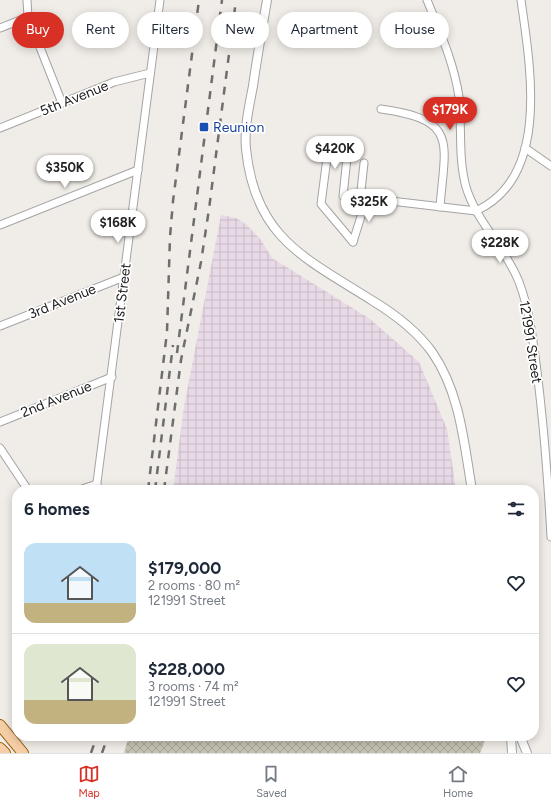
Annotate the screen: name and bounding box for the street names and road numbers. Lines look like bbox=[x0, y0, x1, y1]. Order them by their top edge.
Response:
street label: 5th Avenue bbox=[38, 77, 111, 120]
street label: 1st Street bbox=[110, 262, 135, 324]
street label: 3rd Avenue bbox=[26, 280, 99, 323]
street label: 121991 Street bbox=[516, 299, 545, 385]
street label: 2nd Avenue bbox=[18, 377, 94, 421]

